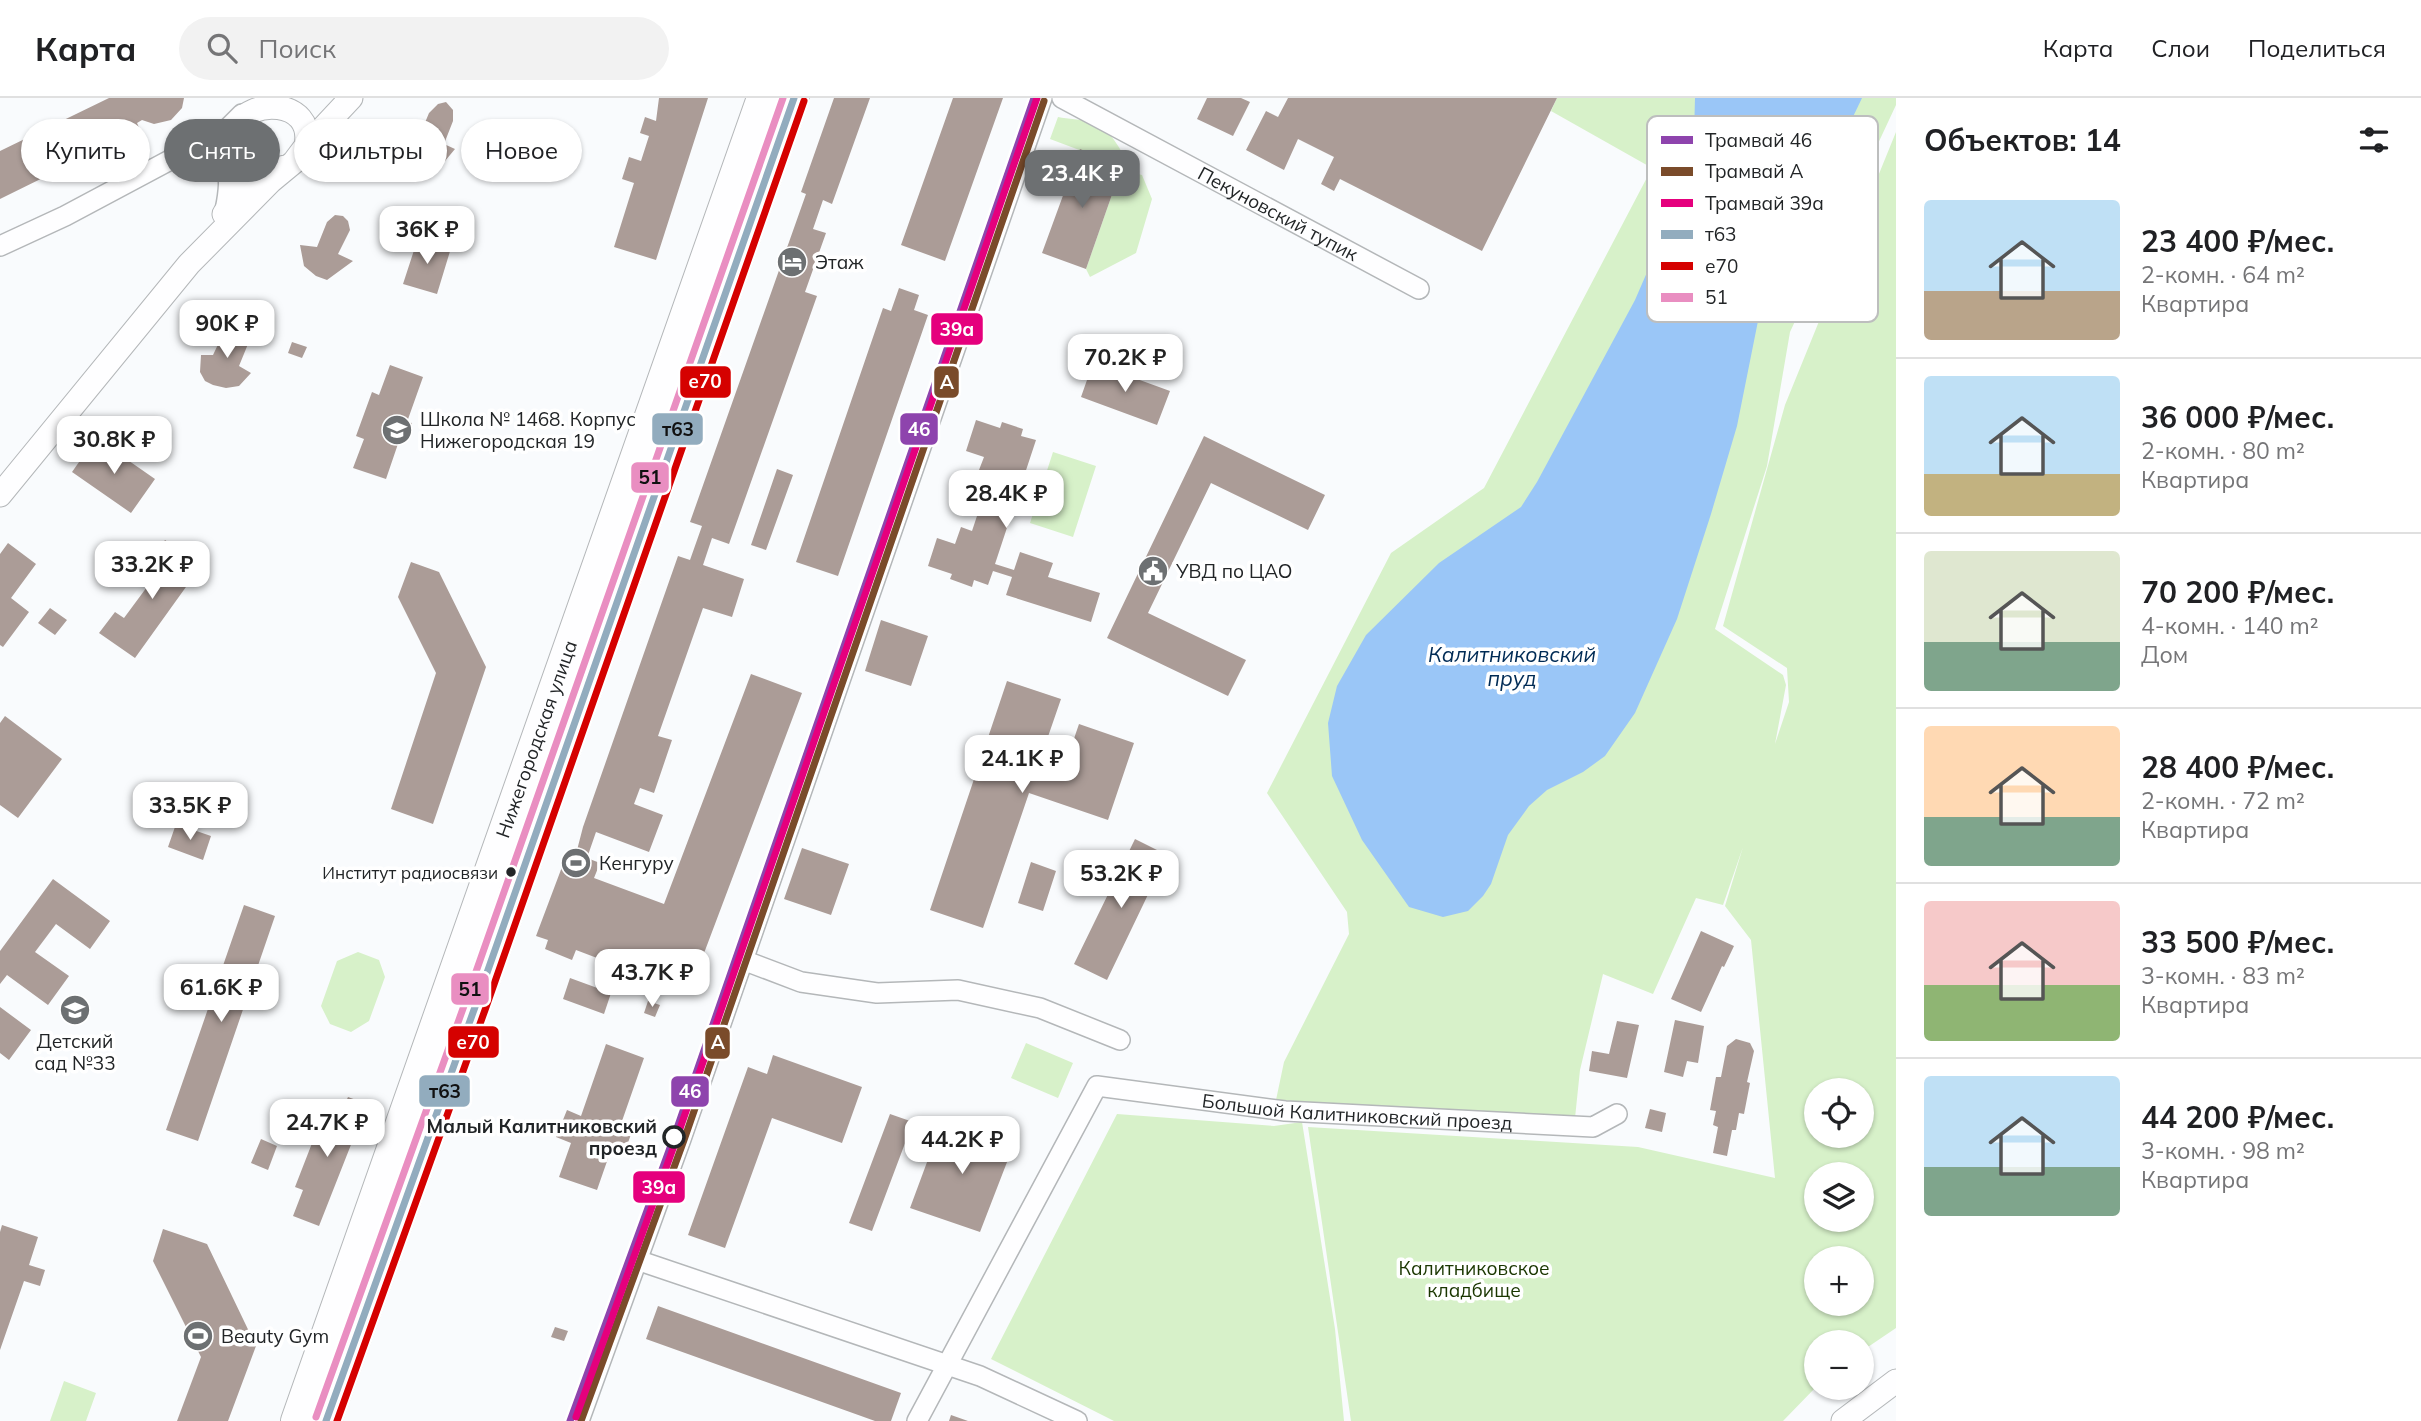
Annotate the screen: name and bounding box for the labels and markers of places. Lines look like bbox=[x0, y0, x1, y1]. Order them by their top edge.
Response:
pin: 23.4K ₽ bbox=[1017, 150, 1147, 210]
pin: 36K ₽ bbox=[378, 206, 476, 266]
hotel icon: Этаж bbox=[775, 245, 809, 279]
place label: Этаж bbox=[815, 250, 864, 274]
pin: 90K ₽ bbox=[178, 300, 276, 360]
pin: 70.2K ₽ bbox=[1060, 334, 1190, 394]
place label: Школа № 1468. Корпус Нижегородская 19 bbox=[420, 407, 636, 453]
school or university icon: Школа № 1468. Корпус Нижегородская 19 bbox=[380, 413, 414, 447]
pin: 30.8K ₽ bbox=[49, 416, 179, 476]
pin: 28.4K ₽ bbox=[941, 470, 1071, 530]
pin: 33.2K ₽ bbox=[87, 542, 217, 601]
public building icon: УВД по ЦАО bbox=[1136, 554, 1170, 588]
place label: УВД по ЦАО bbox=[1175, 559, 1293, 583]
pin: 24.1K ₽ bbox=[957, 736, 1087, 795]
pin: 33.5K ₽ bbox=[125, 782, 255, 842]
sports icon: Кенгуру bbox=[559, 846, 593, 880]
pin: 53.2K ₽ bbox=[1056, 850, 1186, 910]
place label: Кенгуру bbox=[599, 851, 674, 875]
place label: Институт радиосвязи bbox=[322, 862, 498, 884]
marker: Институт радиосвязи bbox=[504, 865, 518, 879]
pin: 43.7K ₽ bbox=[587, 950, 717, 1009]
pin: 61.6K ₽ bbox=[156, 964, 286, 1024]
school or university icon: Детский сад №33 bbox=[58, 993, 92, 1027]
place label: Детский сад №33 bbox=[34, 1029, 116, 1075]
pin: 24.7K ₽ bbox=[262, 1100, 392, 1159]
place label: Малый Калитниковский проезд bbox=[427, 1114, 657, 1160]
pin: 44.2K ₽ bbox=[897, 1116, 1027, 1176]
marker: Малый Калитниковский проезд bbox=[663, 1126, 685, 1148]
sports icon: Beauty Gym bbox=[181, 1319, 215, 1353]
place label: Beauty Gym bbox=[221, 1324, 329, 1348]

